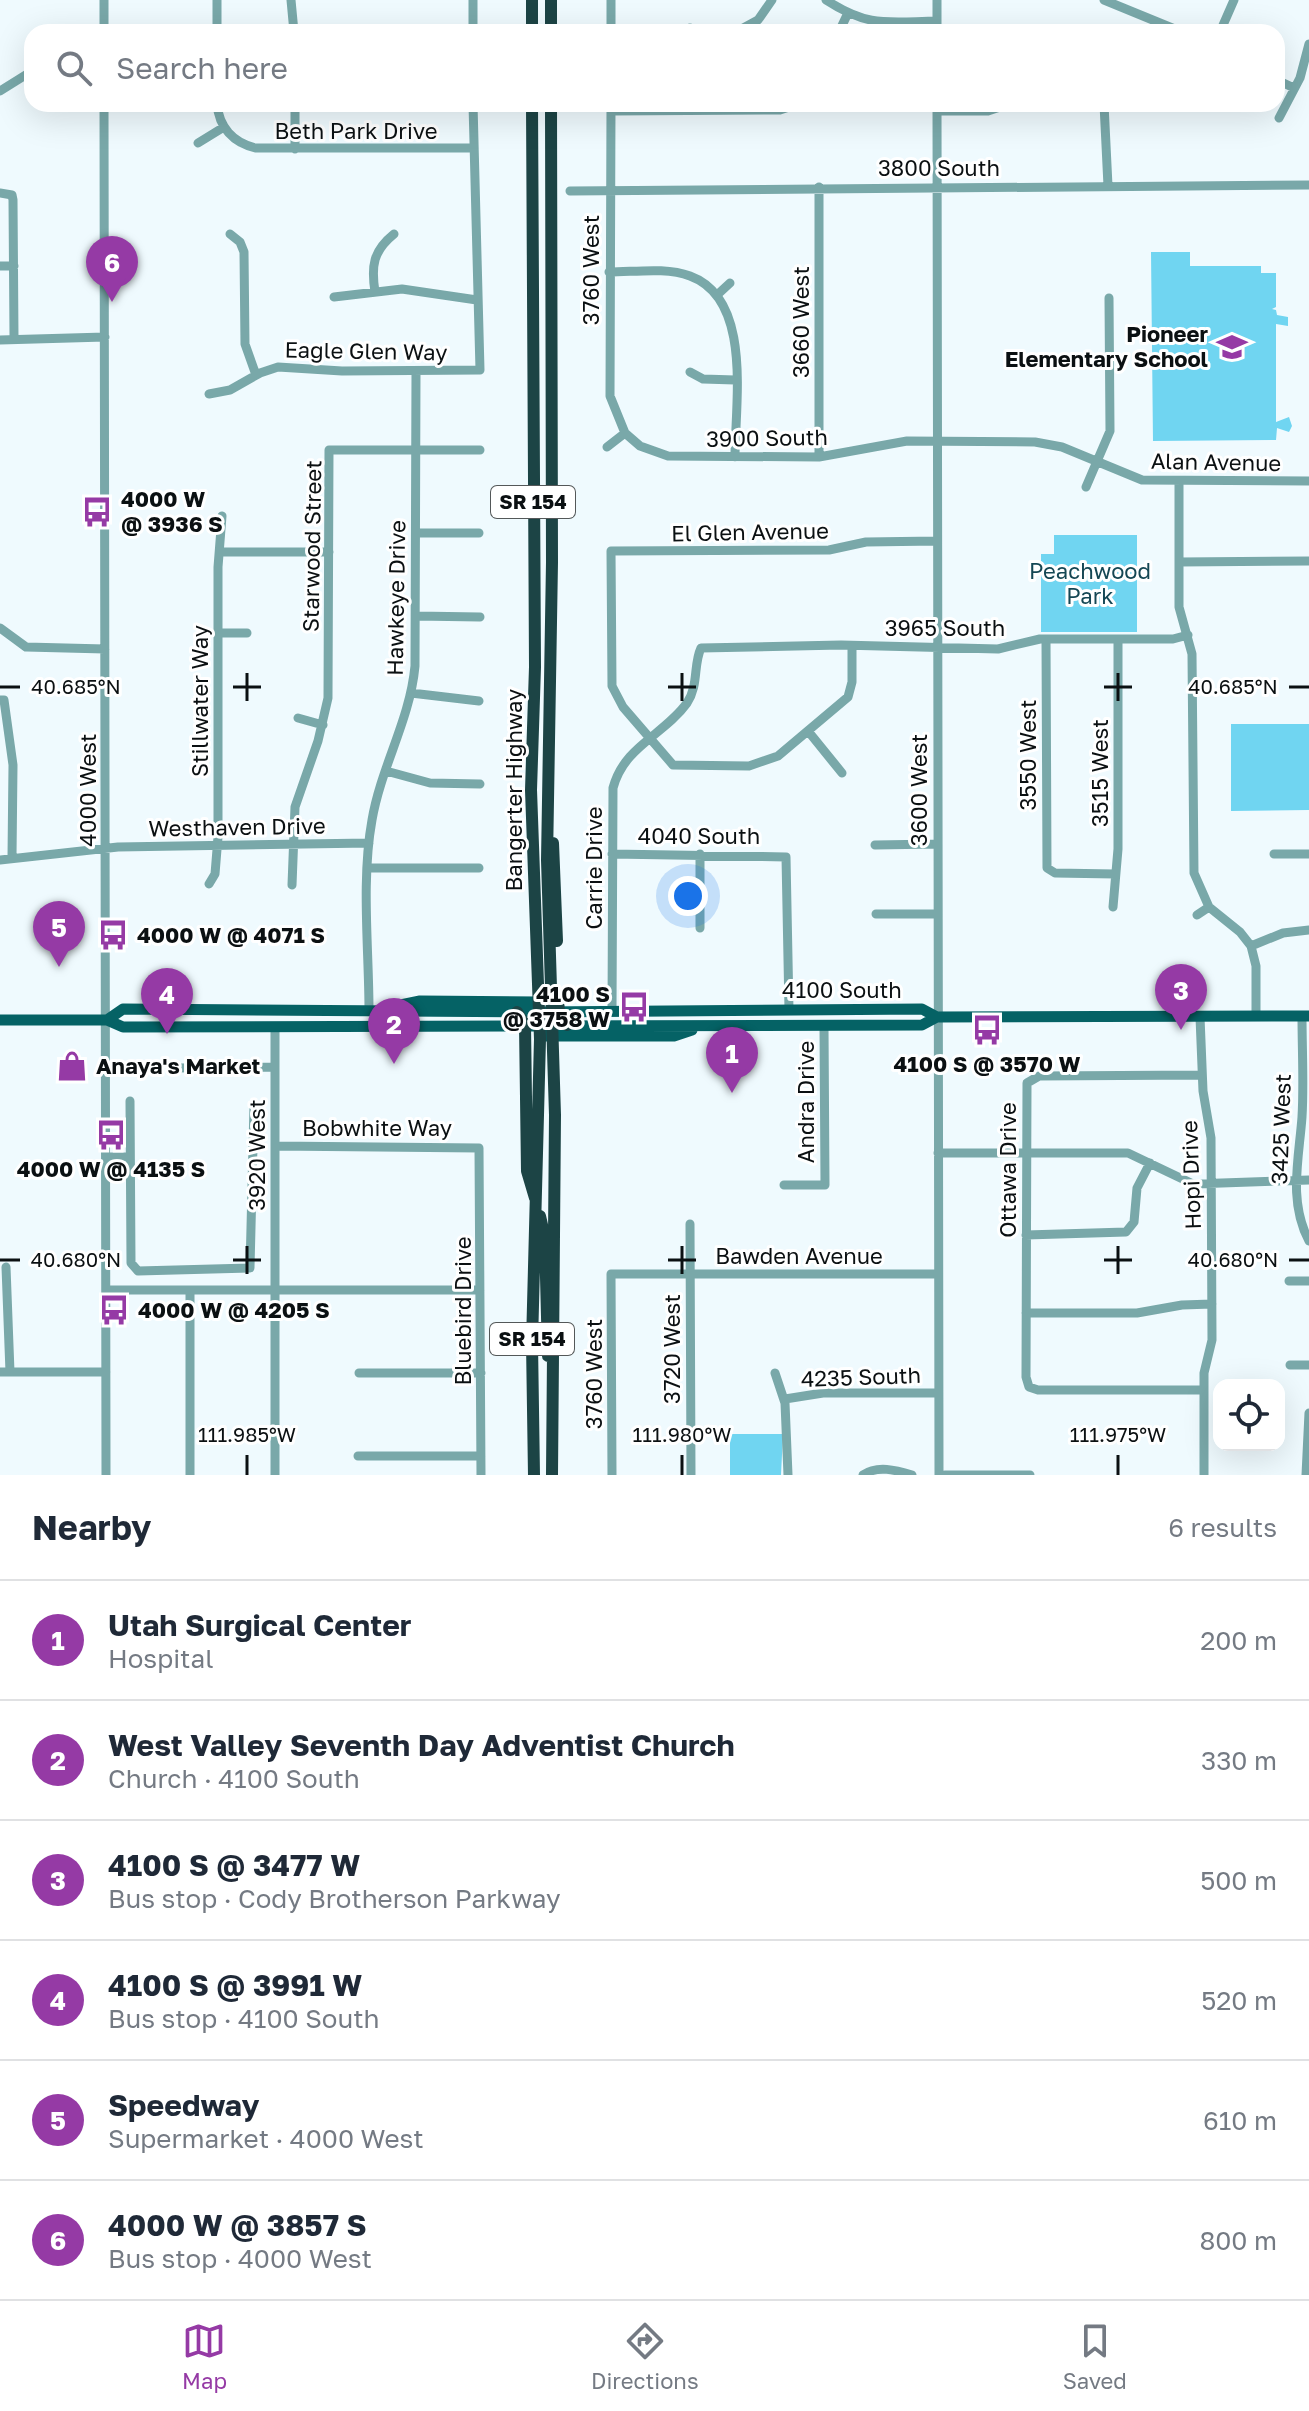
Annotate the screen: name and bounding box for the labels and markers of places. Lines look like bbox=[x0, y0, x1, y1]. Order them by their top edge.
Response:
pin: 6 bbox=[86, 236, 138, 302]
place label: Pioneer Elementary School bbox=[1005, 320, 1208, 372]
school or university icon: Pioneer Elementary School bbox=[1215, 330, 1249, 364]
place label: 4000 W @ 3936 S bbox=[121, 485, 223, 537]
bus stop icon: 4000 W @ 3936 S bbox=[80, 495, 114, 529]
pin: 5 bbox=[33, 901, 85, 967]
bus stop icon: 4000 W @ 4071 S bbox=[96, 918, 130, 952]
place label: 4000 W @ 4071 S bbox=[137, 921, 325, 948]
pin: 3 bbox=[1155, 964, 1207, 1030]
pin: 4 bbox=[141, 968, 193, 1034]
place label: 4100 S @ 3758 W bbox=[503, 980, 610, 1032]
bus stop icon: 4100 S @ 3758 W bbox=[617, 990, 651, 1024]
pin: 2 bbox=[368, 998, 420, 1064]
bus stop icon: 4100 S @ 3570 W bbox=[970, 1013, 1004, 1047]
pin: 1 bbox=[706, 1027, 758, 1093]
shop icon: Anaya's Market bbox=[55, 1049, 89, 1083]
place label: 4100 S @ 3570 W bbox=[894, 1050, 1080, 1077]
place label: Anaya's Market bbox=[96, 1052, 261, 1079]
bus stop icon: 4000 W @ 4135 S bbox=[94, 1118, 128, 1152]
place label: 4000 W @ 4135 S bbox=[17, 1155, 205, 1182]
bus stop icon: 4000 W @ 4205 S bbox=[97, 1293, 131, 1327]
place label: 4000 W @ 4205 S bbox=[138, 1296, 330, 1323]

